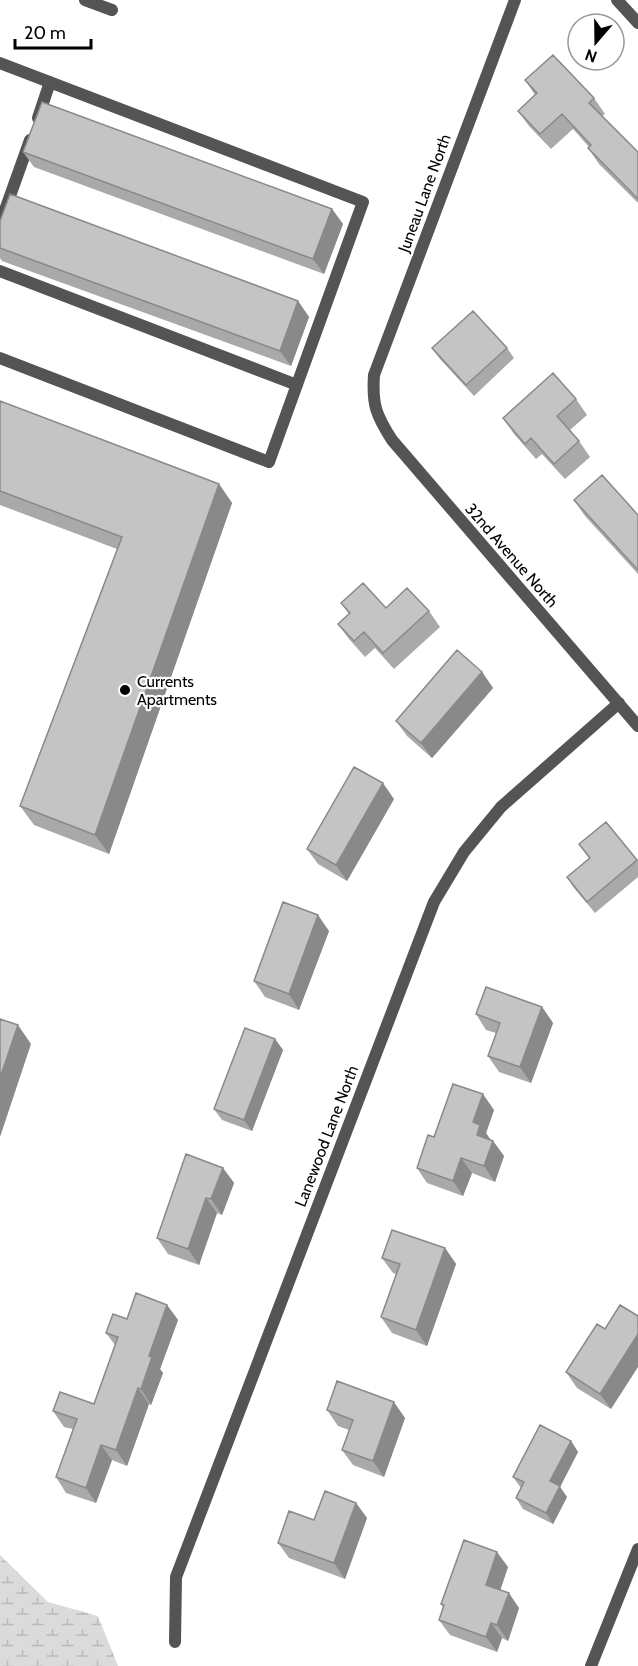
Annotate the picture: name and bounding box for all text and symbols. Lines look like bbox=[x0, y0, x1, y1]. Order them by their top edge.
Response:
scale bar bbox=[15, 12, 92, 50]
north arrow bbox=[566, 12, 626, 72]
text: 20 m bbox=[24, 22, 66, 44]
text: N bbox=[582, 45, 600, 66]
street label: Juneau Lane North bbox=[394, 131, 455, 256]
street label: 32nd Avenue North bbox=[461, 499, 562, 611]
place label: Currents Apartments bbox=[137, 672, 217, 709]
marker: Currents Apartments bbox=[118, 683, 132, 697]
street label: Lanewood Lane North bbox=[291, 1063, 362, 1210]

